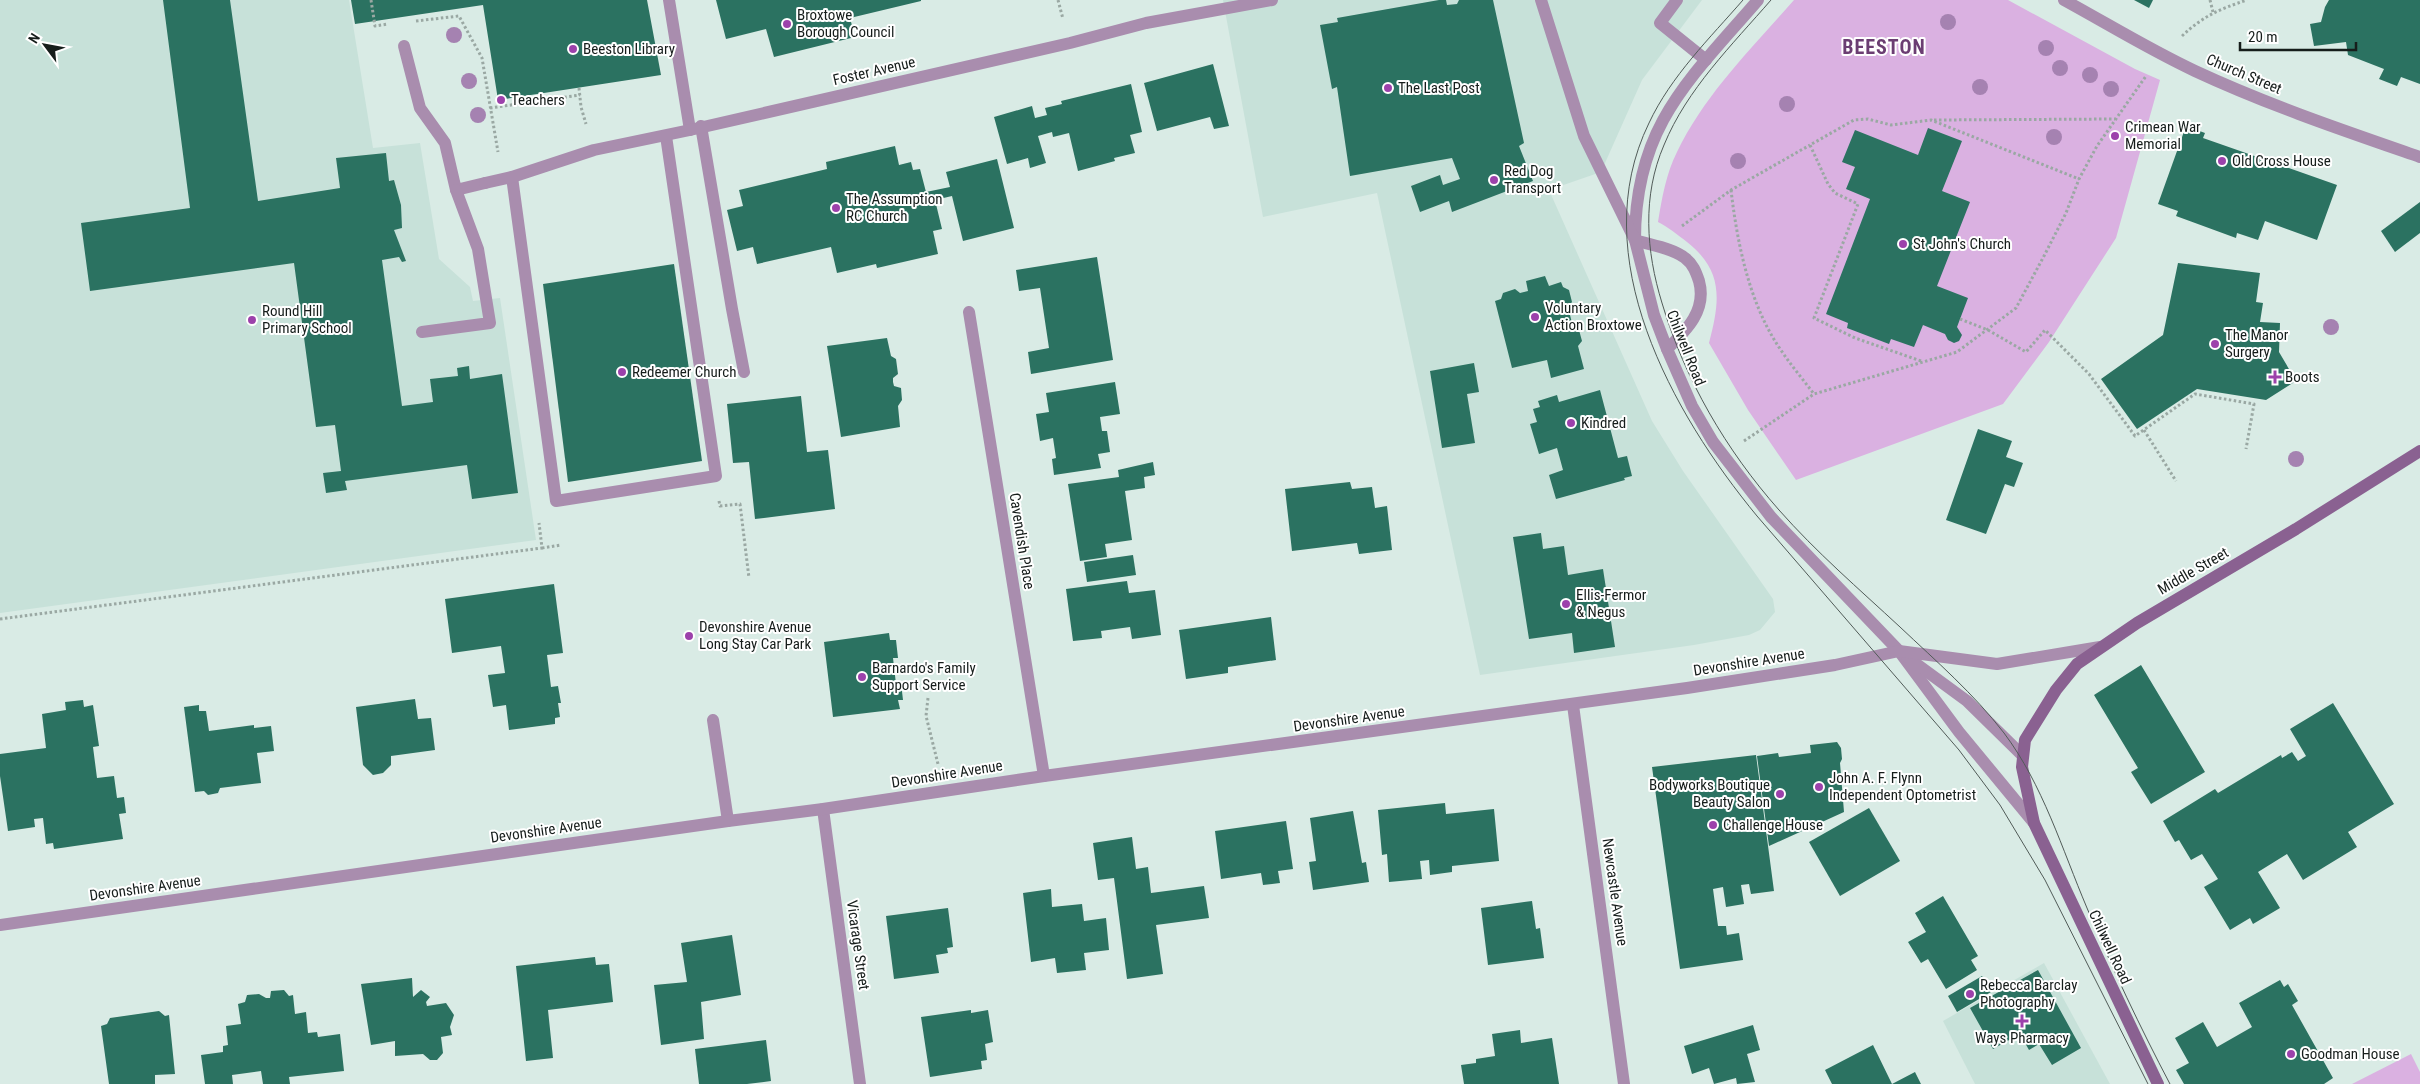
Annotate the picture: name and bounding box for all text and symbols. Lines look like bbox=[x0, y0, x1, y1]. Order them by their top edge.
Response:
place label: Broxtowe Borough Council bbox=[797, 6, 894, 41]
marker: Broxtowe Borough Council bbox=[781, 18, 793, 30]
north arrow bbox=[20, 20, 70, 70]
scale bar bbox=[2240, 20, 2356, 52]
text: 20 m bbox=[2248, 28, 2278, 46]
text: N bbox=[25, 30, 43, 46]
district label: BEESTON bbox=[1842, 35, 1926, 59]
place label: Beeston Library bbox=[583, 40, 675, 58]
marker: Beeston Library bbox=[567, 43, 579, 55]
street label: Church Street bbox=[2204, 50, 2284, 98]
street label: Foster Avenue bbox=[831, 53, 917, 89]
place label: The Last Post bbox=[1398, 79, 1480, 97]
marker: The Last Post bbox=[1382, 82, 1394, 94]
place label: Teachers bbox=[511, 91, 565, 109]
marker: Teachers bbox=[495, 94, 507, 106]
place label: Crimean War Memorial bbox=[2125, 118, 2201, 153]
marker: Crimean War Memorial bbox=[2109, 130, 2121, 142]
place label: Old Cross House bbox=[2232, 152, 2331, 170]
marker: Old Cross House bbox=[2216, 155, 2228, 167]
place label: Red Dog Transport bbox=[1504, 162, 1561, 197]
marker: Red Dog Transport bbox=[1488, 174, 1500, 186]
place label: The Assumption RC Church bbox=[846, 190, 942, 225]
marker: The Assumption RC Church bbox=[830, 202, 842, 214]
place label: St John's Church bbox=[1913, 235, 2011, 253]
marker: St John's Church bbox=[1897, 238, 1909, 250]
place label: Voluntary Action Broxtowe bbox=[1545, 299, 1642, 334]
place label: Round Hill Primary School bbox=[262, 302, 352, 337]
street label: Chilwell Road bbox=[1663, 308, 1709, 388]
marker: Voluntary Action Broxtowe bbox=[1529, 311, 1541, 323]
marker: Round Hill Primary School bbox=[246, 314, 258, 326]
place label: The Manor Surgery bbox=[2225, 326, 2289, 361]
marker: The Manor Surgery bbox=[2209, 338, 2221, 350]
place label: Redeemer Church bbox=[632, 363, 736, 381]
marker: Redeemer Church bbox=[616, 366, 628, 378]
place label: Boots bbox=[2285, 368, 2320, 386]
marker: Boots bbox=[2269, 371, 2281, 383]
place label: Kindred bbox=[1581, 414, 1626, 432]
marker: Kindred bbox=[1565, 417, 1577, 429]
street label: Cavendish Place bbox=[1005, 491, 1039, 591]
street label: Middle Street bbox=[2154, 544, 2232, 598]
place label: Ellis-Fermor & Negus bbox=[1576, 586, 1647, 621]
marker: Ellis-Fermor & Negus bbox=[1560, 598, 1572, 610]
place label: Devonshire Avenue Long Stay Car Park bbox=[699, 618, 811, 653]
marker: Devonshire Avenue Long Stay Car Park bbox=[683, 630, 695, 642]
street label: Devonshire Avenue bbox=[1692, 644, 1806, 680]
place label: Barnardo's Family Support Service bbox=[872, 659, 976, 694]
marker: Barnardo's Family Support Service bbox=[856, 671, 868, 683]
street label: Devonshire Avenue bbox=[1292, 702, 1406, 736]
street label: Devonshire Avenue bbox=[890, 756, 1004, 792]
place label: John A. F. Flynn Independent Optometrist bbox=[1829, 769, 1976, 804]
place label: Bodyworks Boutique Beauty Salon bbox=[1649, 776, 1770, 811]
marker: John A. F. Flynn Independent Optometrist bbox=[1813, 781, 1825, 793]
marker: Bodyworks Boutique Beauty Salon bbox=[1774, 788, 1786, 800]
street label: Devonshire Avenue bbox=[489, 813, 603, 847]
place label: Challenge House bbox=[1723, 816, 1823, 834]
marker: Challenge House bbox=[1707, 819, 1719, 831]
street label: Newcastle Avenue bbox=[1599, 837, 1631, 947]
street label: Devonshire Avenue bbox=[88, 871, 202, 905]
street label: Vicarage Street bbox=[843, 899, 873, 991]
street label: Chilwell Road bbox=[2085, 907, 2135, 987]
place label: Rebecca Barclay Photography bbox=[1980, 976, 2077, 1011]
marker: Rebecca Barclay Photography bbox=[1964, 988, 1976, 1000]
marker: Ways Pharmacy bbox=[2016, 1015, 2028, 1027]
place label: Ways Pharmacy bbox=[1975, 1029, 2069, 1047]
place label: Goodman House bbox=[2301, 1045, 2400, 1063]
marker: Goodman House bbox=[2285, 1048, 2297, 1060]

